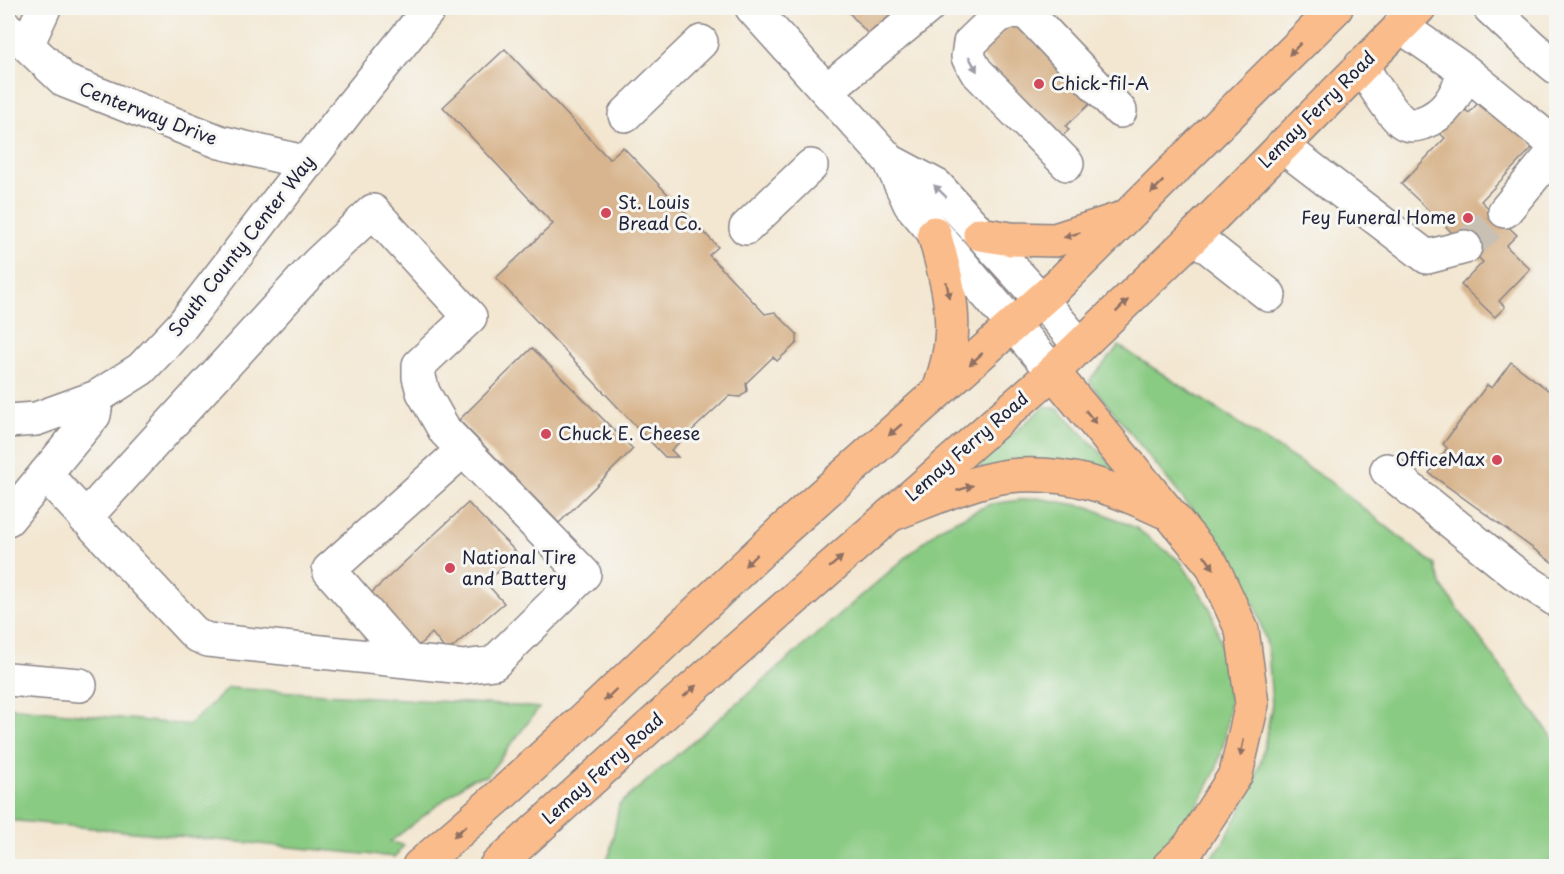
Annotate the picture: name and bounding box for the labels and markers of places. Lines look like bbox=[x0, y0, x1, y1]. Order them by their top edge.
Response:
place label: Chick-fil-A bbox=[1051, 69, 1149, 96]
marker: Chick-fil-A bbox=[1032, 77, 1046, 91]
place label: St. Louis Bread Co. bbox=[618, 188, 702, 236]
place label: Fey Funeral Home bbox=[1301, 203, 1456, 230]
marker: St. Louis Bread Co. bbox=[599, 206, 613, 220]
marker: Fey Funeral Home bbox=[1461, 211, 1475, 225]
place label: Chuck E. Cheese bbox=[558, 419, 701, 446]
marker: Chuck E. Cheese bbox=[539, 427, 553, 441]
place label: OfficeMax bbox=[1395, 445, 1485, 472]
marker: OfficeMax bbox=[1490, 453, 1504, 467]
place label: National Tire and Battery bbox=[462, 543, 576, 591]
marker: National Tire and Battery bbox=[443, 561, 457, 575]

